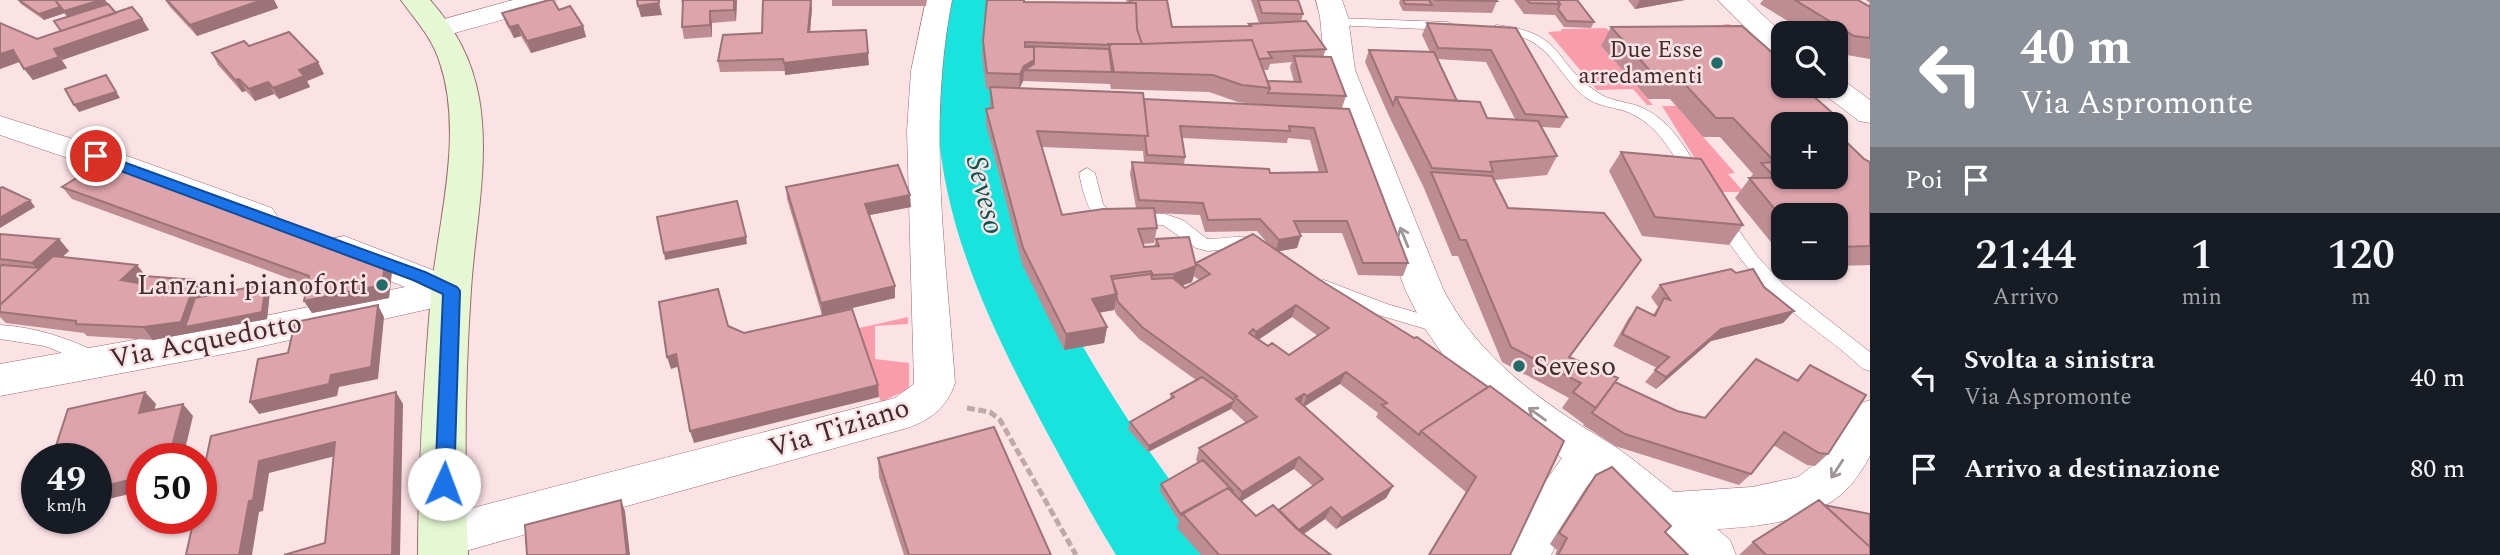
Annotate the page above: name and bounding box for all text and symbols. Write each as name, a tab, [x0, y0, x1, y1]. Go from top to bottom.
text: 40 m	[2020, 11, 2131, 86]
map controls	[1771, 21, 1848, 280]
button: search	[1771, 21, 1848, 98]
icon: left	[1905, 28, 1996, 119]
place label: Due Esse arredamenti	[1579, 33, 1703, 94]
marker: Due Esse arredamenti	[1709, 55, 1725, 71]
text: Via Aspromonte	[2020, 79, 2253, 128]
button: +	[1771, 112, 1848, 189]
pin	[66, 126, 126, 186]
icon: arrive	[77, 137, 115, 175]
water label: Seveso	[953, 151, 1017, 239]
text: Poi	[1905, 160, 1943, 200]
icon: arrive	[1957, 161, 1995, 199]
button: −	[1771, 203, 1848, 280]
text: 21:44	[1975, 224, 2076, 287]
text: 1	[2190, 224, 2213, 287]
text: 120	[2327, 224, 2395, 287]
one-way arrow	[1396, 227, 1409, 249]
place label: Lanzani pianoforti	[137, 264, 368, 307]
marker: Lanzani pianoforti	[374, 277, 390, 293]
text: Arrivo	[1993, 280, 2059, 315]
text: min	[2182, 280, 2222, 315]
text: m	[2351, 280, 2371, 315]
street label: Via Acquedotto	[106, 301, 306, 381]
text: Svolta a sinistra	[1964, 340, 2155, 380]
place label: Seveso	[1533, 345, 1616, 388]
marker: Seveso	[1511, 358, 1527, 374]
text: 40 m	[2410, 358, 2465, 398]
icon: left	[1905, 359, 1943, 397]
text: Via Aspromonte	[1964, 380, 2132, 415]
street label: Via Tiziano	[763, 386, 915, 470]
one-way arrow	[1528, 407, 1547, 421]
speed limit sign: 50	[126, 443, 217, 534]
position arrow	[407, 447, 481, 521]
text: Arrivo a destinazione	[1964, 449, 2220, 489]
text: 80 m	[2410, 449, 2465, 489]
icon: arrive	[1905, 450, 1943, 488]
text: 49	[47, 453, 86, 506]
one-way arrow	[1830, 458, 1844, 478]
text: km/h	[46, 492, 87, 519]

